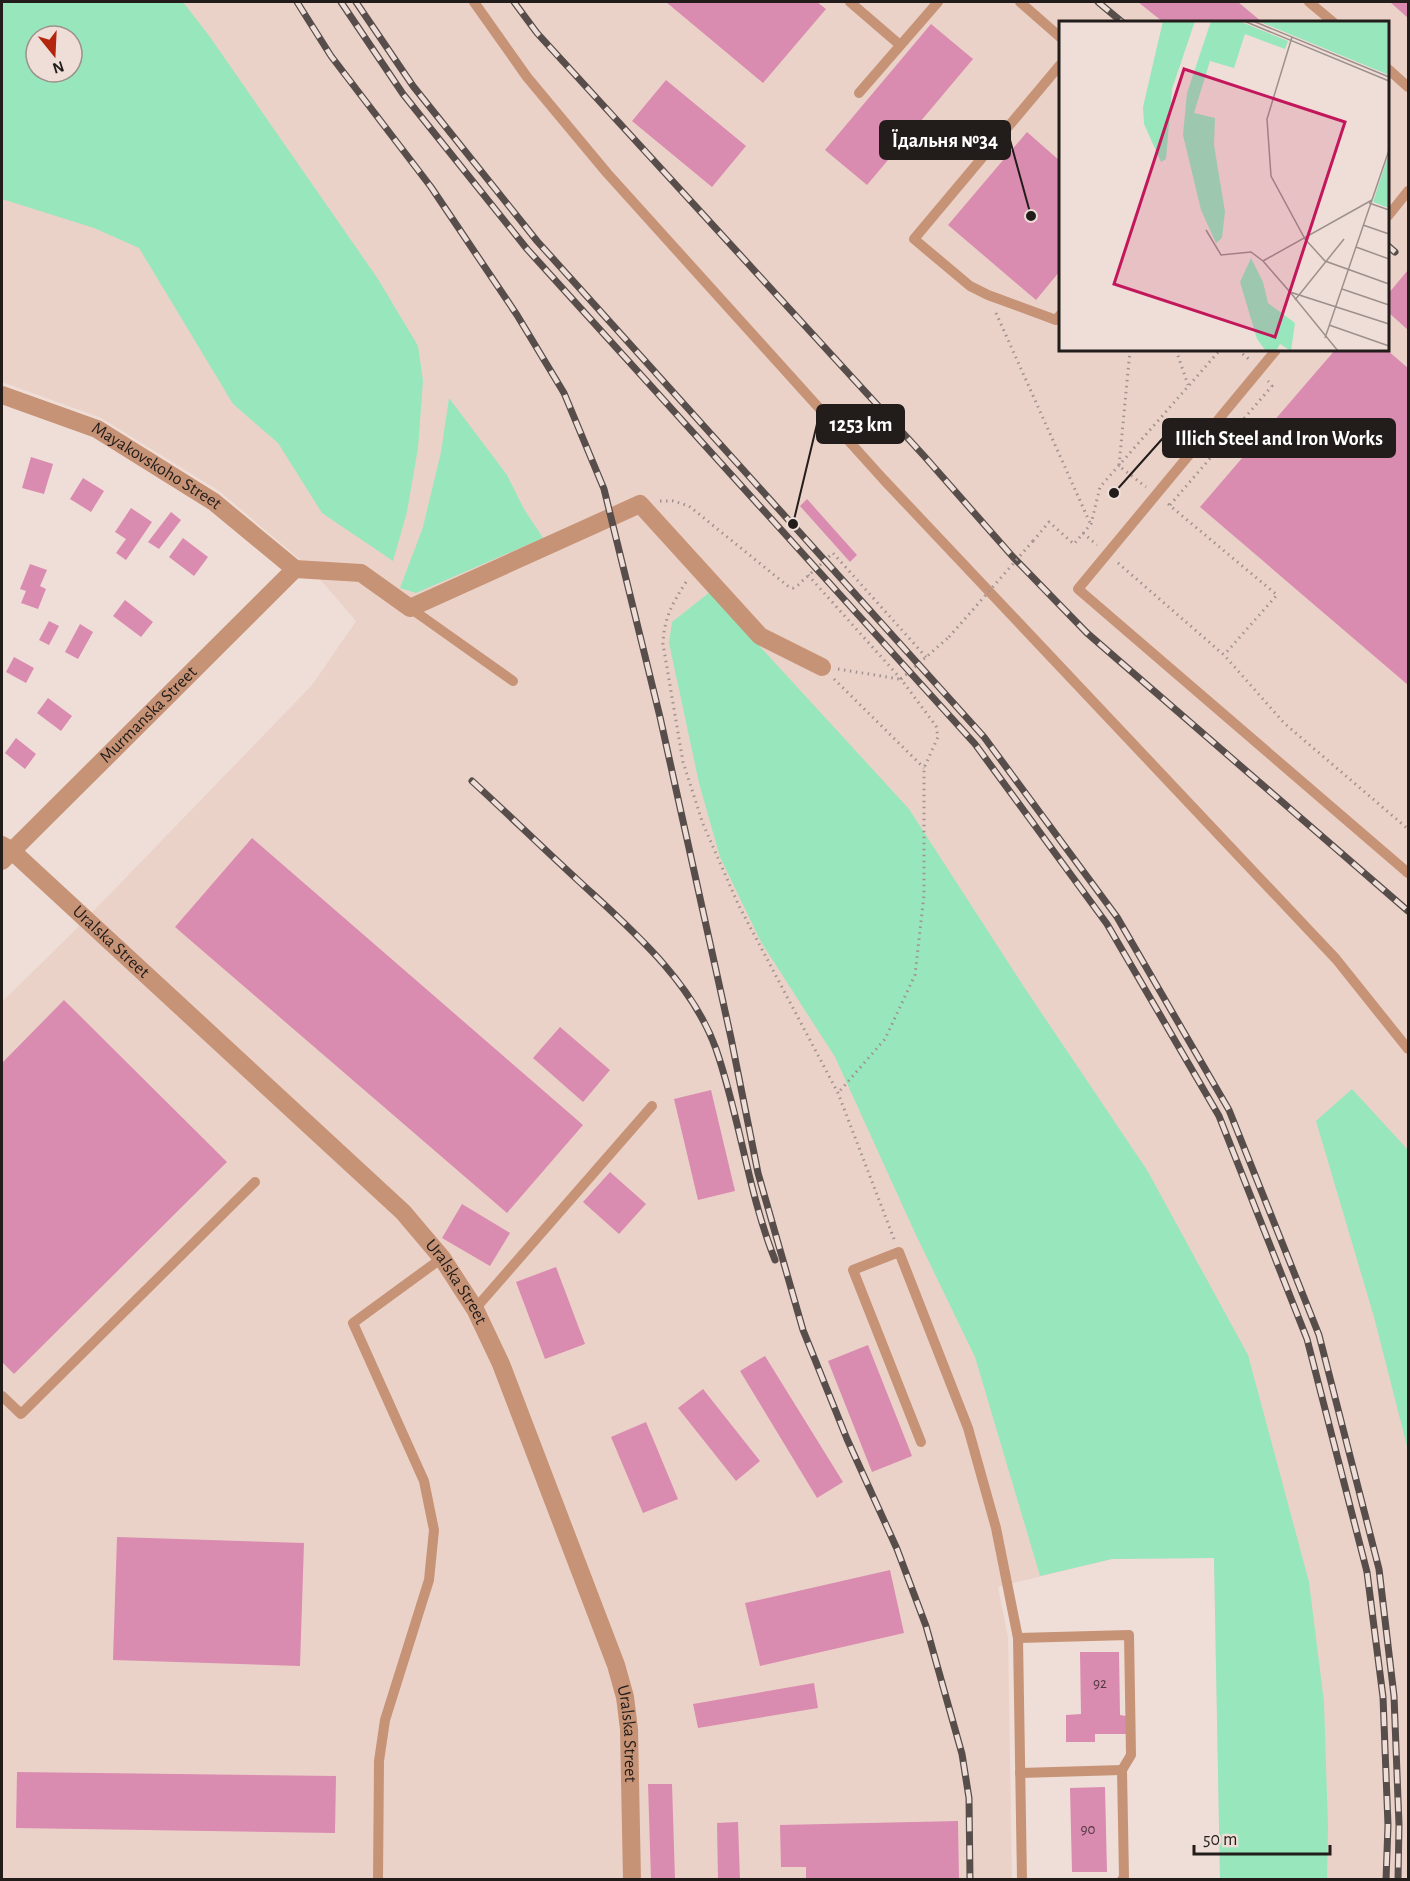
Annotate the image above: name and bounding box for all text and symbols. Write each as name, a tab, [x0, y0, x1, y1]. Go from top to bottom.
inset map	[1059, 21, 1389, 351]
north arrow	[24, 24, 84, 84]
text: N	[51, 58, 66, 77]
callout: Їдальня №34	[880, 121, 1010, 159]
text: Їдальня №34	[891, 129, 998, 151]
callout: 1253 km	[817, 405, 904, 443]
text: 1253 km	[830, 415, 892, 435]
street label: Mayakovskoho Street	[88, 419, 225, 513]
callout: Illich Steel and Iron Works	[1163, 419, 1395, 457]
text: Illich Steel and Iron Works	[1175, 429, 1383, 449]
street label: Murmanska Street	[97, 663, 201, 767]
street label: Uralska Street	[69, 902, 153, 982]
street label: Uralska Street	[422, 1236, 490, 1327]
house number: 92	[1093, 1676, 1107, 1691]
street label: Uralska Street	[613, 1683, 639, 1783]
scale bar	[1194, 1818, 1330, 1856]
house number: 90	[1081, 1822, 1096, 1837]
text: 50 m	[1203, 1831, 1237, 1849]

